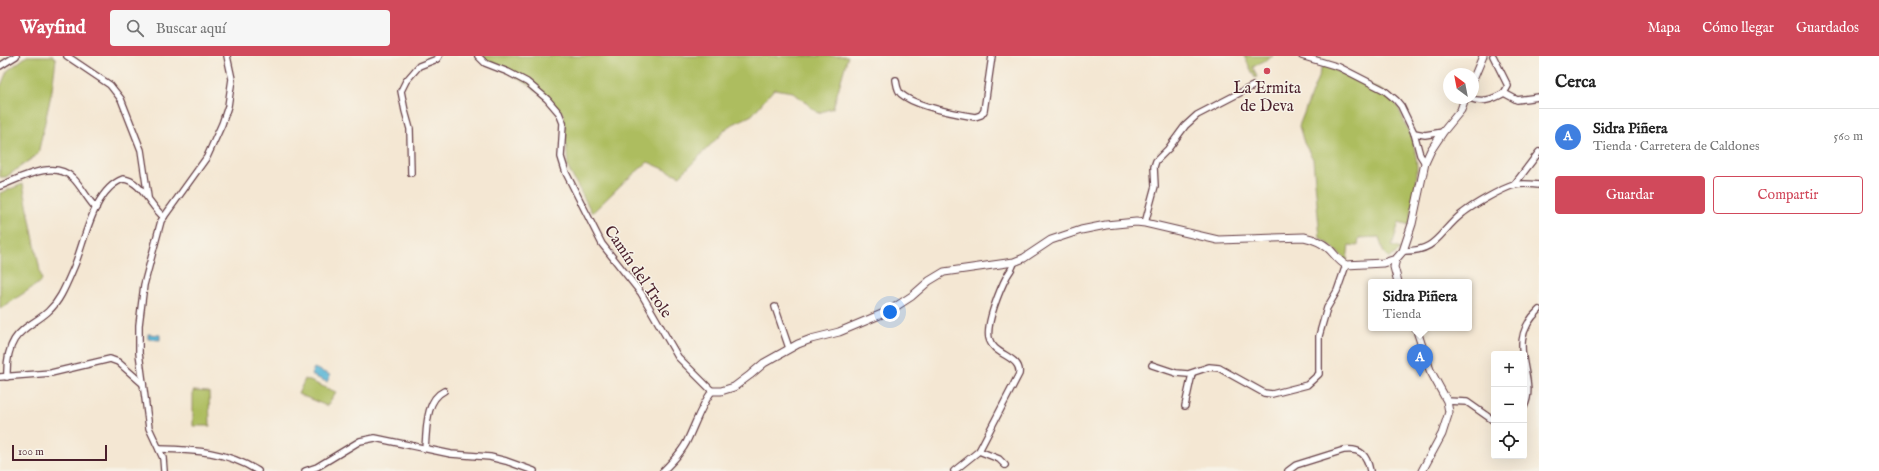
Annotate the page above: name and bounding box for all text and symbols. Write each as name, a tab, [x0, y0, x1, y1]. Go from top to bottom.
search box	[110, 10, 390, 46]
text: Wayfind	[20, 16, 86, 40]
icon: search	[124, 17, 146, 39]
text: Buscar aquí	[156, 19, 226, 38]
text: Mapa	[1647, 19, 1680, 37]
text: Cómo llegar	[1702, 19, 1774, 37]
text: Guardados	[1796, 19, 1859, 37]
marker: La Ermita de Deva	[1262, 66, 1272, 76]
north arrow	[1443, 68, 1479, 104]
text: Cerca	[1555, 72, 1596, 93]
place label: La Ermita de Deva	[1233, 79, 1301, 117]
text: Sidra Piñera	[1593, 119, 1667, 138]
text: A	[1564, 128, 1572, 145]
text: 560 m	[1834, 128, 1863, 145]
text: Tienda · Carretera de Caldones	[1593, 138, 1759, 155]
button: Guardar	[1555, 176, 1705, 214]
button: Compartir	[1713, 176, 1863, 214]
street label: Camín del Trole	[599, 222, 676, 322]
popup	[1368, 279, 1472, 331]
text: Sidra Piñera	[1383, 287, 1457, 306]
your location	[880, 302, 900, 322]
text: Tienda	[1383, 306, 1421, 323]
pin: A	[1407, 344, 1433, 377]
map controls	[1491, 351, 1527, 459]
button: +	[1491, 351, 1527, 387]
button: −	[1491, 387, 1527, 423]
button: locate	[1491, 423, 1527, 459]
scale bar	[12, 443, 107, 462]
text: 100 m	[18, 445, 44, 459]

